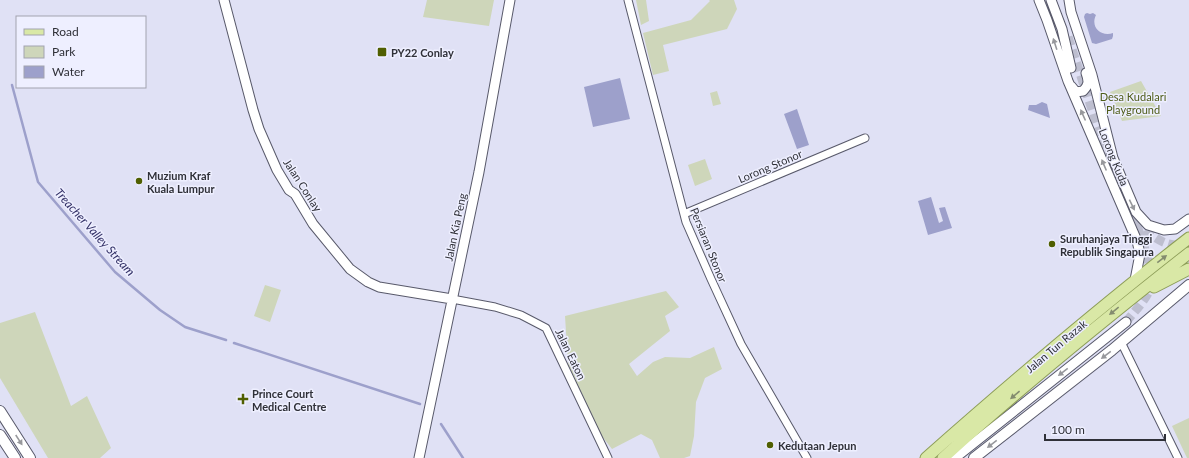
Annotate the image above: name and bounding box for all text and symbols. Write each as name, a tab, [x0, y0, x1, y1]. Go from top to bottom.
legend	[16, 16, 146, 88]
text: Road	[52, 24, 79, 39]
one-way arrow	[1052, 38, 1058, 50]
text: Park	[52, 44, 76, 59]
marker: PY22 Conlay	[376, 46, 388, 58]
place label: PY22 Conlay	[391, 46, 454, 59]
text: Water	[52, 64, 85, 79]
park label: Desa Kudalari Playground	[1100, 90, 1167, 116]
one-way arrow	[1080, 109, 1086, 120]
street label: Lorong Kuda	[1097, 126, 1131, 188]
street label: Lorong Stonor	[736, 147, 804, 185]
street label: Jalan Conlay	[281, 156, 325, 214]
one-way arrow	[1100, 159, 1107, 171]
place label: Muzium Kraf Kuala Lumpur	[147, 169, 215, 195]
marker: Muzium Kraf Kuala Lumpur	[134, 176, 144, 186]
water label: Treacher Valley Stream	[52, 185, 138, 279]
street label: Jalan Kia Peng	[441, 192, 469, 262]
one-way arrow	[1129, 200, 1135, 211]
street label: Persiaran Stonor	[688, 206, 730, 284]
place label: Suruhanjaya Tinggi Republik Singapura	[1060, 232, 1154, 258]
marker: Suruhanjaya Tinggi Republik Singapura	[1047, 239, 1057, 249]
one-way arrow	[1156, 255, 1167, 263]
one-way arrow	[1109, 307, 1120, 316]
street label: Jalan Tun Razak	[1023, 317, 1089, 375]
street label: Jalan Eaton	[553, 326, 589, 382]
one-way arrow	[1100, 351, 1111, 360]
one-way arrow	[1057, 368, 1068, 376]
place label: Prince Court Medical Centre	[252, 387, 327, 413]
one-way arrow	[1010, 391, 1020, 400]
marker: Prince Court Medical Centre	[237, 393, 249, 405]
scale bar	[1045, 416, 1165, 442]
text: 100 m	[1051, 422, 1085, 437]
one-way arrow	[15, 435, 23, 446]
place label: Kedutaan Jepun	[778, 439, 856, 452]
one-way arrow	[986, 439, 997, 448]
marker: Kedutaan Jepun	[765, 440, 775, 450]

